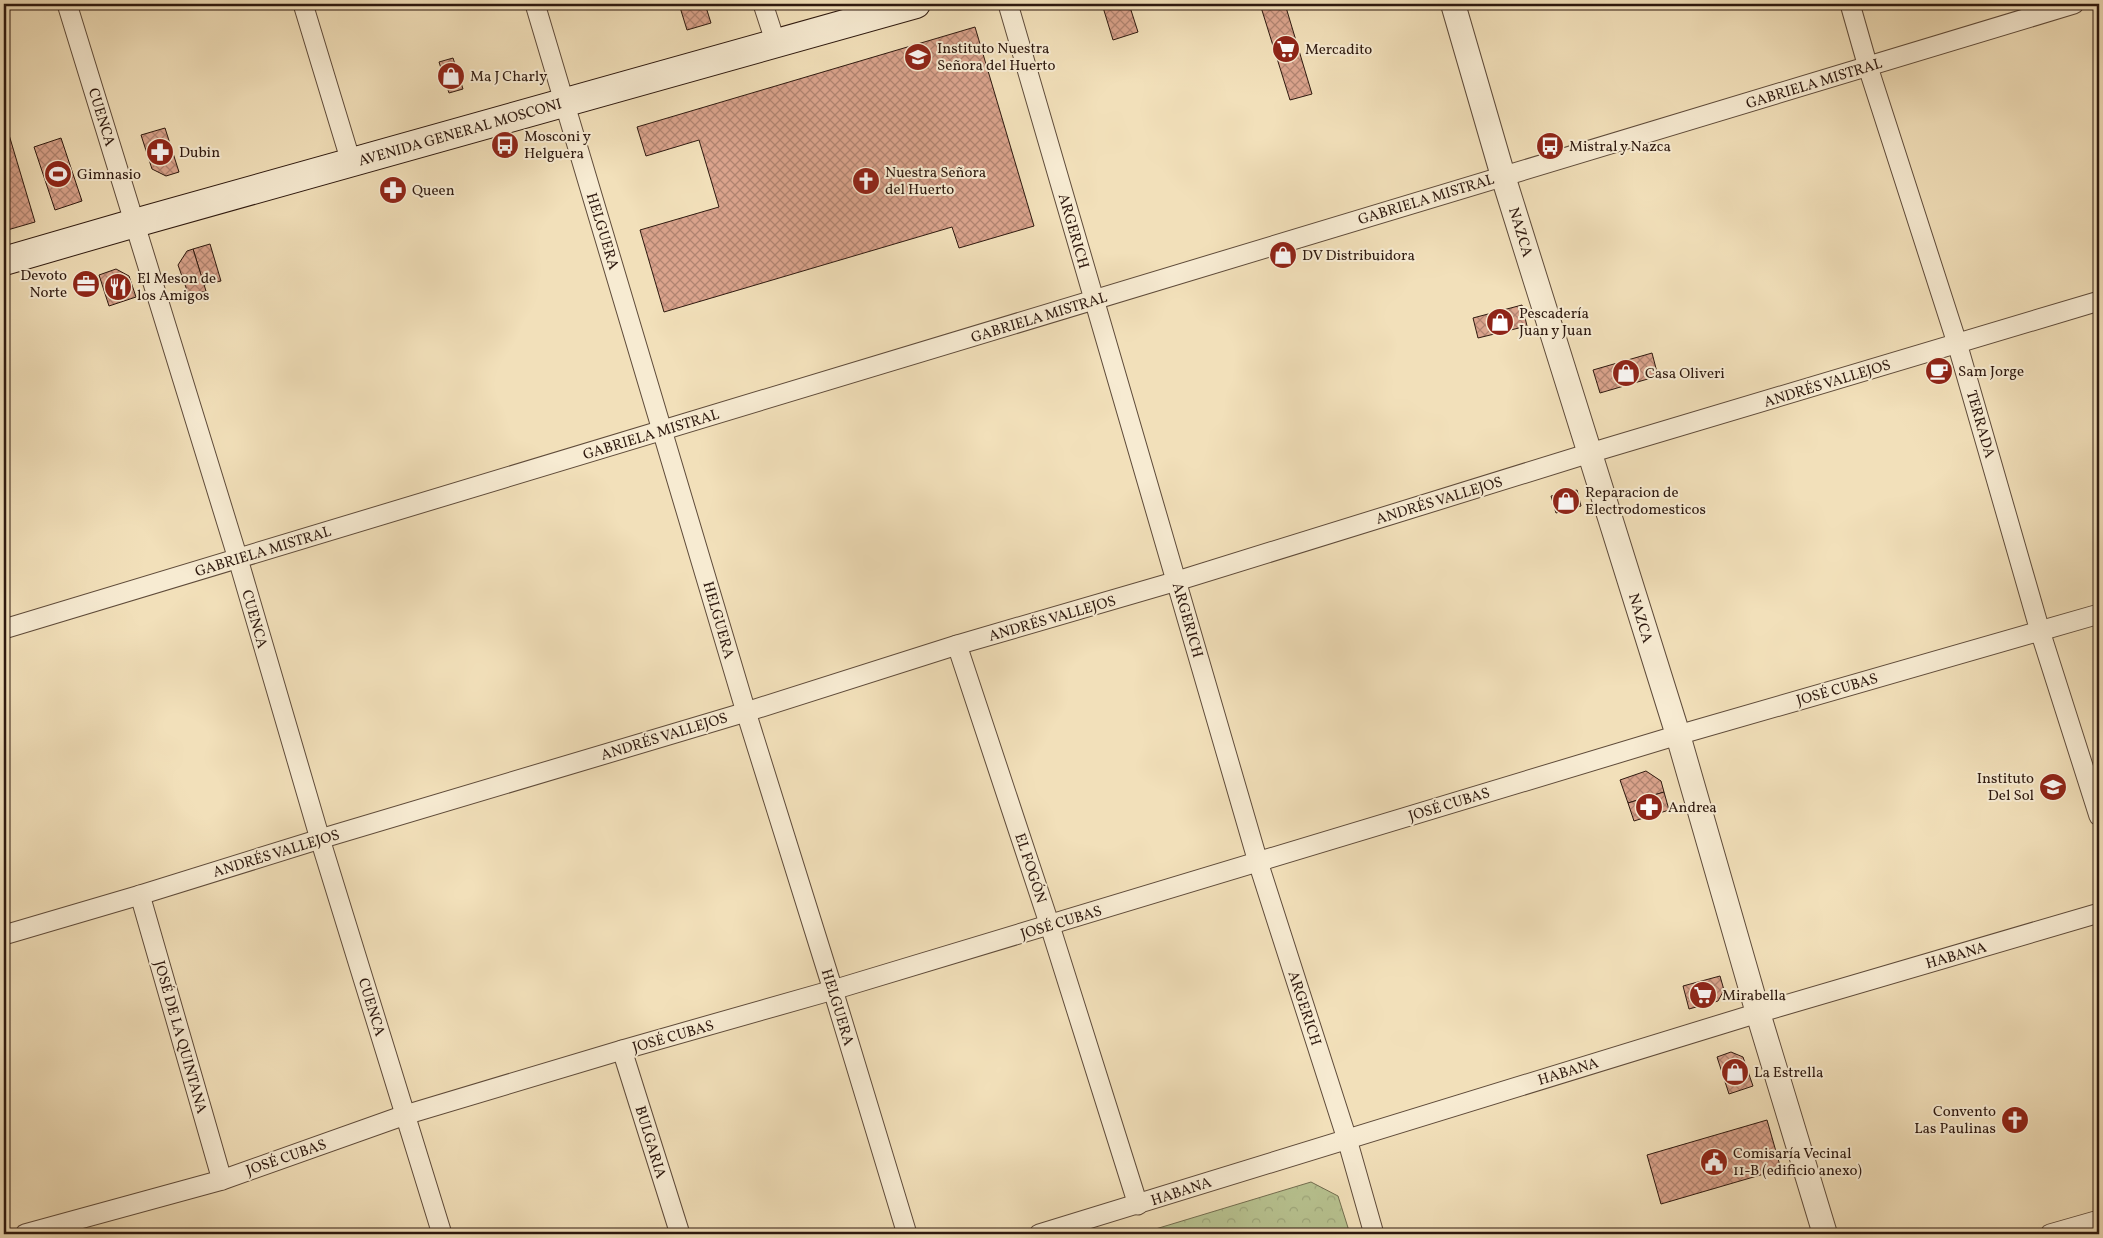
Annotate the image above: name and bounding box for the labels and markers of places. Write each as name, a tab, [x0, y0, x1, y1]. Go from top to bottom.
supermarket icon: Mercadito	[1271, 34, 1301, 64]
place label: Instituto Nuestra Señora del Huerto	[937, 39, 1055, 77]
place label: Mercadito	[1305, 40, 1372, 61]
school or university icon: Instituto Nuestra Señora del Huerto	[903, 42, 933, 72]
shop icon: Ma J Charly	[436, 61, 466, 91]
place label: Ma J Charly	[470, 67, 547, 88]
place label: Mosconi y Helguera	[524, 127, 591, 165]
bus stop icon: Mosconi y Helguera	[490, 130, 520, 160]
bus stop icon: Mistral y Nazca	[1535, 131, 1565, 161]
pharmacy icon: Dubin	[145, 137, 175, 167]
place label: Mistral y Nazca	[1569, 137, 1671, 158]
place label: Dubin	[179, 143, 220, 164]
sports icon: Gimnasio	[43, 159, 73, 189]
place label: Nuestra Señora del Huerto	[885, 163, 986, 201]
place label: Gimnasio	[77, 165, 141, 186]
church icon: Nuestra Señora del Huerto	[851, 166, 881, 196]
pharmacy icon: Queen	[378, 175, 408, 205]
place label: Queen	[412, 181, 455, 202]
shop icon: DV Distribuidora	[1268, 240, 1298, 270]
place label: DV Distribuidora	[1302, 246, 1415, 267]
place label: Devoto Norte	[20, 266, 67, 304]
office icon: Devoto Norte	[71, 269, 101, 299]
place label: El Meson de los Amigos	[137, 269, 216, 307]
restaurant icon: El Meson de los Amigos	[103, 272, 133, 302]
place label: Pescadería Juan y Juan	[1519, 304, 1592, 342]
shop icon: Pescadería Juan y Juan	[1485, 307, 1515, 337]
cafe icon: Sam Jorge	[1924, 356, 1954, 386]
shop icon: Casa Oliveri	[1611, 358, 1641, 388]
place label: Sam Jorge	[1958, 362, 2024, 383]
place label: Casa Oliveri	[1645, 364, 1725, 385]
place label: Reparacion de Electrodomesticos	[1585, 483, 1706, 521]
shop icon: Reparacion de Electrodomesticos	[1551, 486, 1581, 516]
place label: Instituto Del Sol	[1977, 769, 2034, 807]
school or university icon: Instituto Del Sol	[2038, 772, 2068, 802]
pharmacy icon: Andrea	[1634, 792, 1664, 822]
place label: Andrea	[1668, 798, 1717, 819]
supermarket icon: Mirabella	[1688, 980, 1718, 1010]
place label: Mirabella	[1722, 986, 1786, 1007]
shop icon: La Estrella	[1720, 1057, 1750, 1087]
place label: La Estrella	[1754, 1063, 1823, 1084]
place label: Convento Las Paulinas	[1914, 1102, 1996, 1140]
church icon: Convento Las Paulinas	[2000, 1105, 2030, 1135]
place label: Comisaría Vecinal 11-B (edificio anexo)	[1733, 1144, 1862, 1182]
public building icon: Comisaría Vecinal 11-B (edificio anexo)	[1699, 1147, 1729, 1177]

